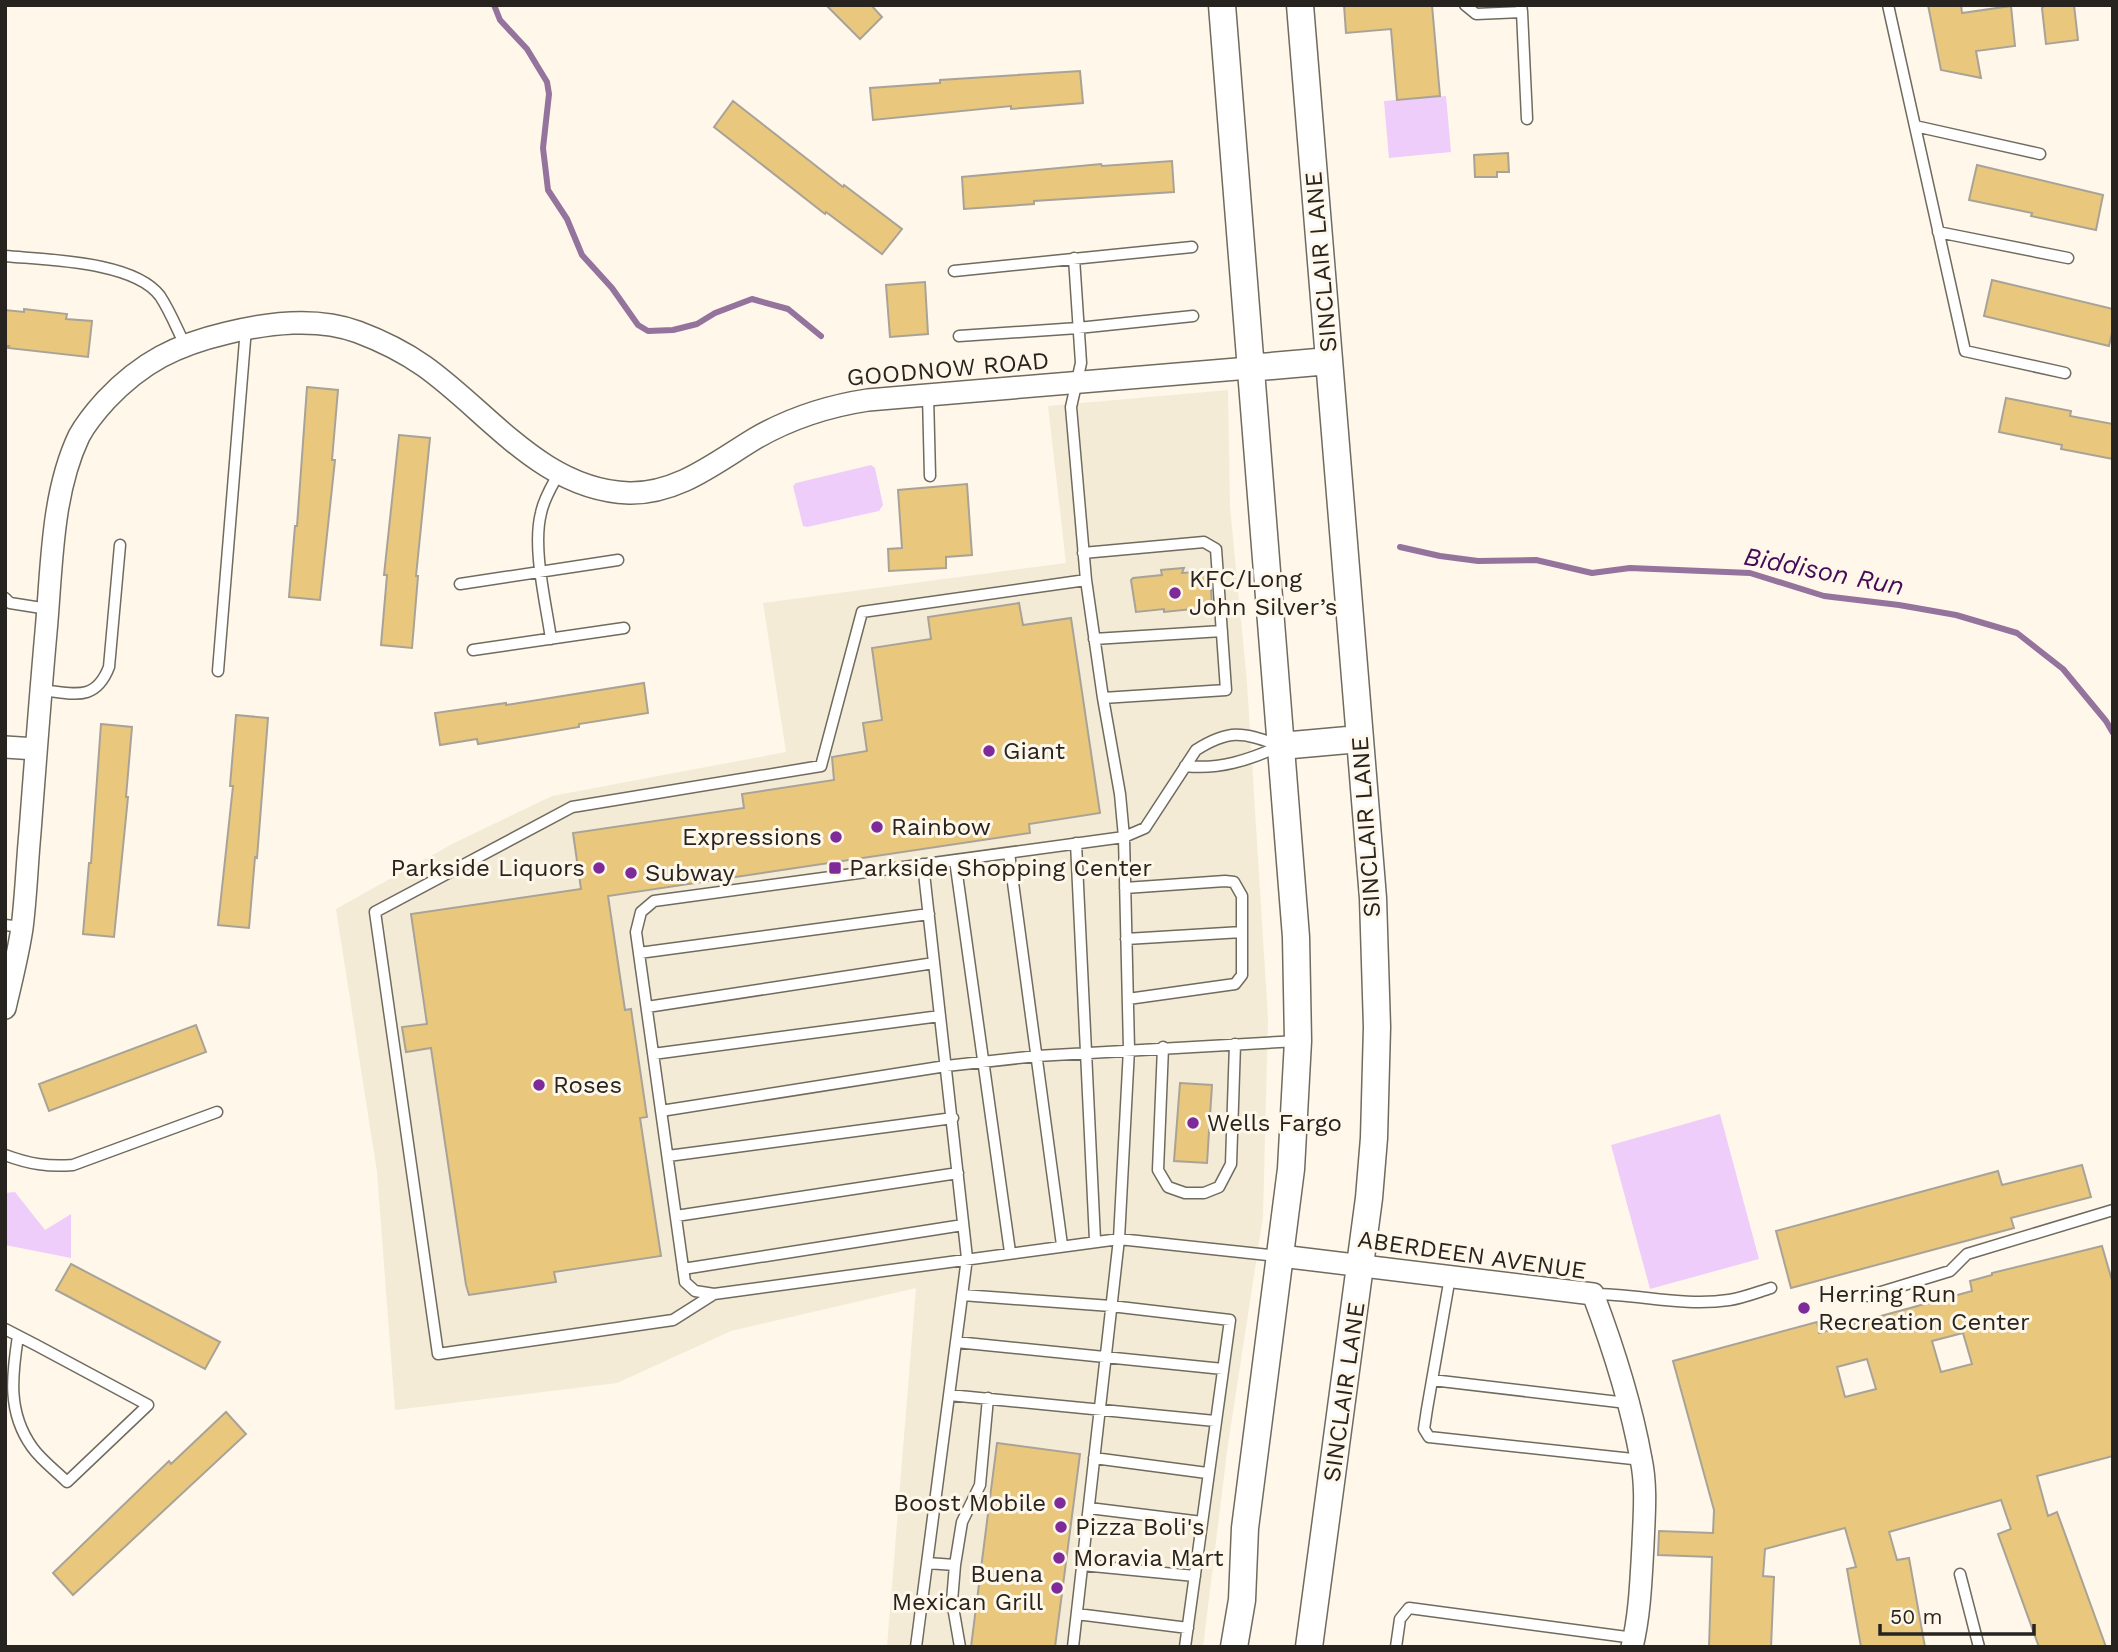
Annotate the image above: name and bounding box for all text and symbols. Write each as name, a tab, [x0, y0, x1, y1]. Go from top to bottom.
street label: SINCLAIR LANE	[1299, 171, 1343, 353]
street label: GOODNOW ROAD	[846, 346, 1050, 392]
water label: Biddison Run	[1741, 541, 1907, 601]
place label: KFC/Long John Silver’s	[1189, 565, 1337, 621]
marker: KFC/Long John Silver’s	[1167, 585, 1183, 601]
street label: SINCLAIR LANE	[1346, 736, 1386, 918]
place label: Giant	[1003, 737, 1065, 765]
marker: Giant	[981, 743, 997, 759]
place label: Rainbow	[891, 813, 991, 841]
marker: Rainbow	[869, 819, 885, 835]
place label: Expressions	[682, 823, 822, 851]
marker: Expressions	[828, 829, 844, 845]
place label: Parkside Liquors	[391, 854, 585, 882]
place label: Parkside Shopping Center	[849, 854, 1152, 882]
place label: Subway	[645, 859, 735, 887]
marker: Parkside Liquors	[591, 860, 607, 876]
marker: Parkside Shopping Center	[827, 860, 843, 876]
marker: Subway	[623, 865, 639, 881]
place label: Roses	[553, 1071, 622, 1099]
marker: Roses	[531, 1077, 547, 1093]
place label: Wells Fargo	[1207, 1109, 1342, 1137]
marker: Wells Fargo	[1185, 1115, 1201, 1131]
street label: ABERDEEN AVENUE	[1356, 1225, 1588, 1285]
place label: Herring Run Recreation Center	[1818, 1280, 2030, 1336]
street label: SINCLAIR LANE	[1318, 1300, 1370, 1484]
marker: Herring Run Recreation Center	[1796, 1300, 1812, 1316]
place label: Boost Mobile	[893, 1489, 1046, 1517]
marker: Boost Mobile	[1052, 1495, 1068, 1511]
place label: Pizza Boli's	[1075, 1513, 1205, 1541]
marker: Pizza Boli's	[1053, 1519, 1069, 1535]
place label: Moravia Mart	[1073, 1544, 1223, 1572]
marker: Moravia Mart	[1051, 1550, 1067, 1566]
place label: Buena Mexican Grill	[892, 1560, 1044, 1616]
marker: Buena Mexican Grill	[1049, 1580, 1065, 1596]
scale bar	[1880, 1592, 2034, 1636]
text: 50 m	[1890, 1604, 1942, 1629]

